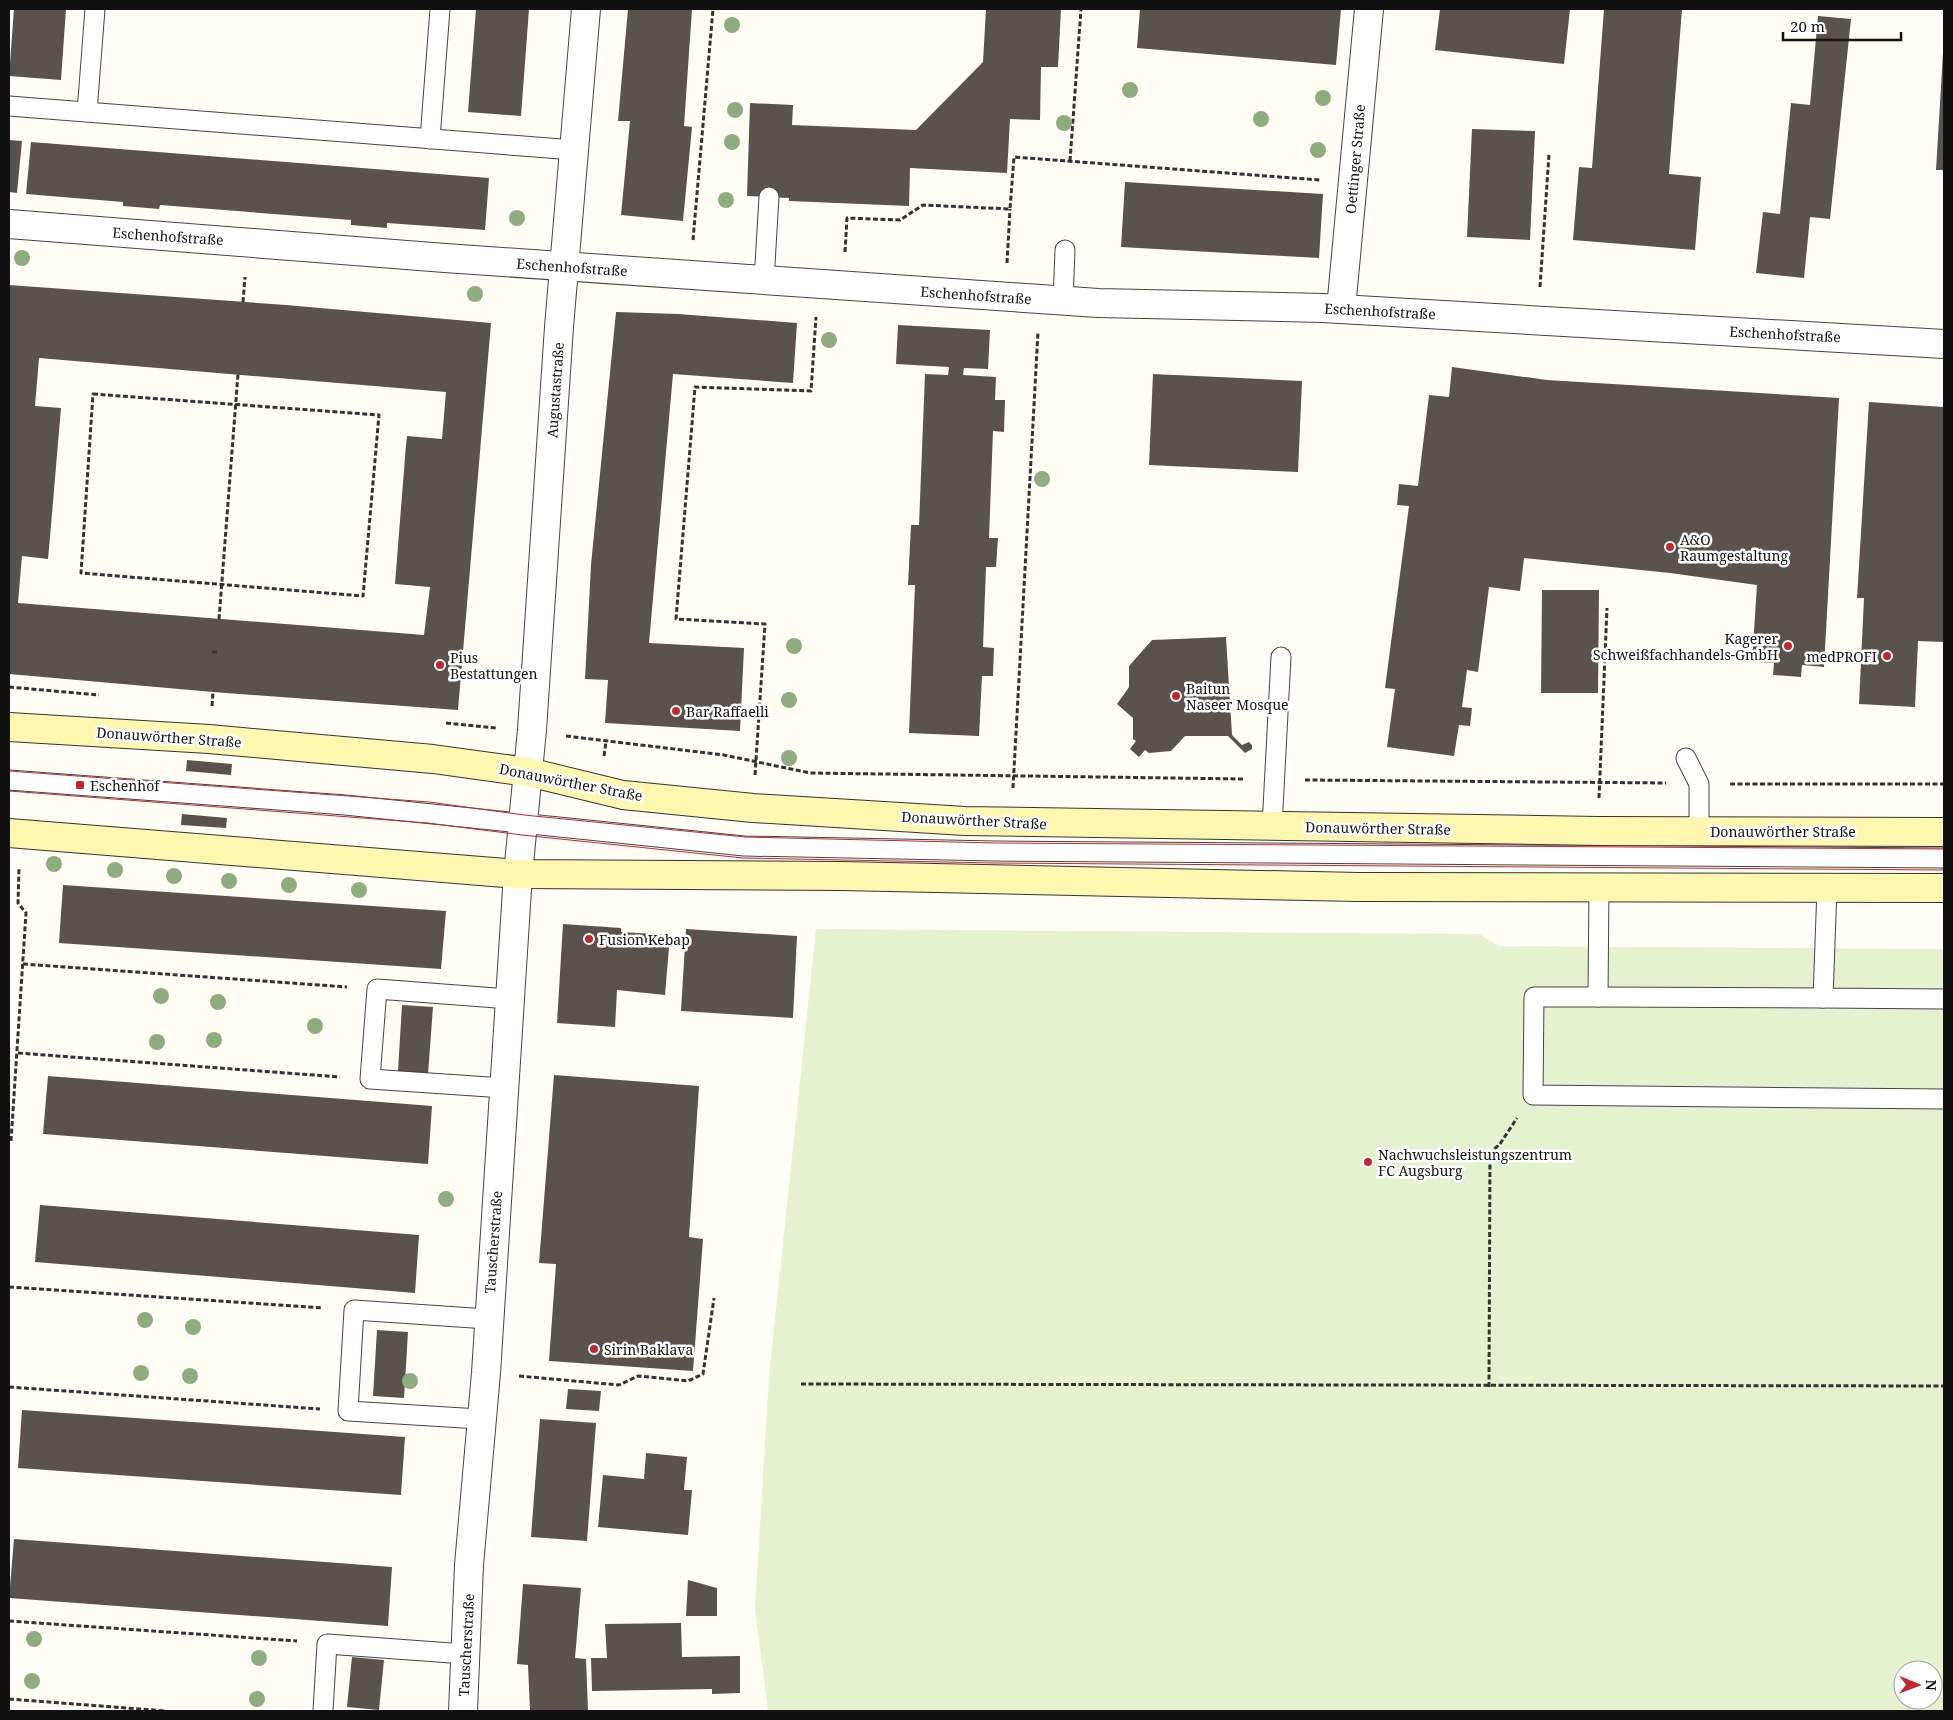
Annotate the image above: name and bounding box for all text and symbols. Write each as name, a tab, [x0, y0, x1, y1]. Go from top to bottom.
scale bar	[1783, 10, 1900, 42]
text: 20 m	[1790, 16, 1825, 36]
street label: Oettinger Straße	[1341, 103, 1369, 215]
street label: Eschenhofstraße	[112, 223, 224, 249]
street label: Eschenhofstraße	[516, 254, 628, 280]
street label: Eschenhofstraße	[920, 282, 1032, 308]
street label: Eschenhofstraße	[1324, 299, 1436, 323]
street label: Eschenhofstraße	[1729, 322, 1841, 346]
street label: Augustastraße	[542, 341, 568, 439]
place label: A&O Raumgestaltung	[1680, 530, 1789, 565]
marker: A&O Raumgestaltung	[1664, 541, 1676, 553]
place label: Kagerer Schweißfachhandels-GmbH	[1593, 629, 1778, 664]
marker: Kagerer Schweißfachhandels-GmbH	[1782, 640, 1794, 652]
place label: medPROFI	[1807, 647, 1877, 666]
place label: Pius Bestattungen	[450, 648, 538, 683]
marker: medPROFI	[1881, 650, 1893, 662]
marker: Pius Bestattungen	[434, 659, 446, 671]
place label: Baitun Naseer Mosque	[1186, 679, 1289, 714]
marker: Baitun Naseer Mosque	[1170, 690, 1182, 702]
place label: Bar Raffaelli	[686, 702, 769, 721]
marker: Bar Raffaelli	[670, 705, 682, 717]
street label: Donauwörther Straße	[96, 722, 242, 752]
street label: Donauwörther Straße	[498, 759, 644, 805]
place label: Eschenhof	[90, 776, 161, 795]
marker: Eschenhof	[74, 779, 86, 791]
street label: Donauwörther Straße	[901, 807, 1047, 833]
street label: Donauwörther Straße	[1305, 817, 1451, 839]
street label: Donauwörther Straße	[1710, 822, 1856, 841]
place label: Fusion Kebap	[599, 930, 690, 949]
marker: Fusion Kebap	[583, 933, 595, 945]
place label: Nachwuchsleistungszentrum FC Augsburg	[1378, 1145, 1572, 1180]
marker: Nachwuchsleistungszentrum FC Augsburg	[1362, 1156, 1374, 1168]
street label: Tauscherstraße	[480, 1190, 506, 1294]
place label: Sirin Baklava	[604, 1340, 693, 1359]
marker: Sirin Baklava	[588, 1343, 600, 1355]
street label: Tauscherstraße	[454, 1593, 478, 1697]
north arrow	[1893, 1660, 1943, 1710]
text: N	[1922, 1680, 1941, 1691]

